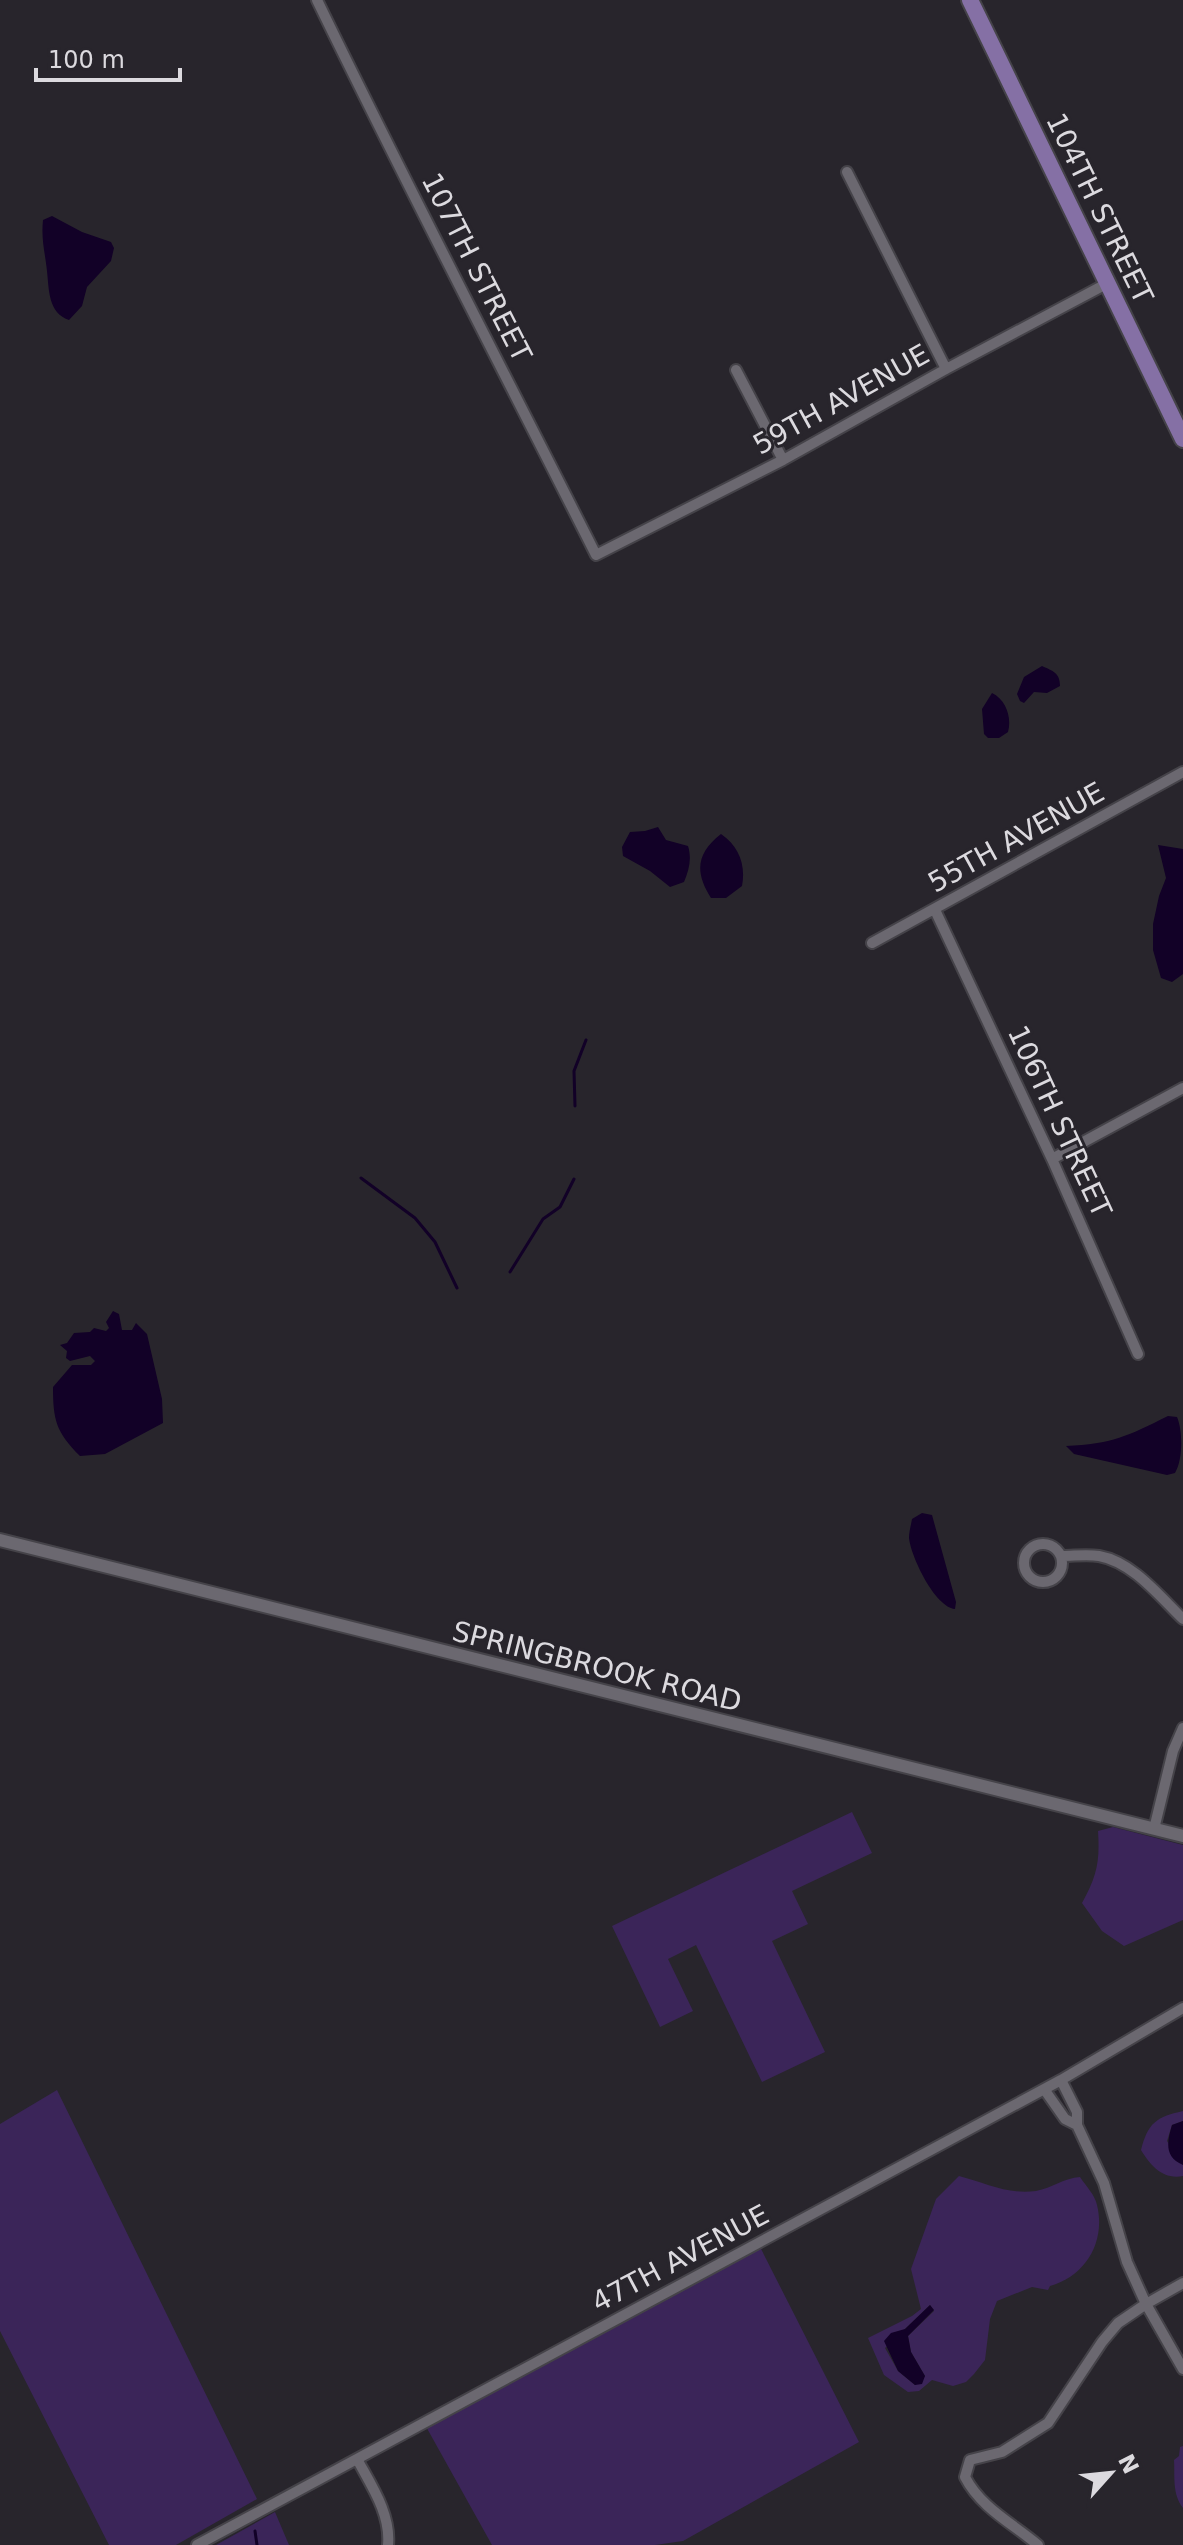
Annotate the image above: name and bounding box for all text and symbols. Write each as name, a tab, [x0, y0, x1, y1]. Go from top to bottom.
scale bar	[36, 32, 180, 82]
text: 100 m	[48, 46, 125, 74]
street label: 104TH STREET	[1039, 108, 1160, 309]
street label: 107TH STREET	[415, 167, 539, 368]
street label: 59TH AVENUE	[748, 337, 935, 461]
street label: 55TH AVENUE	[923, 775, 1110, 899]
street label: 106TH STREET	[1001, 1020, 1119, 1223]
street label: SPRINGBROOK ROAD	[449, 1615, 745, 1718]
street label: 47TH AVENUE	[586, 2198, 775, 2319]
north arrow	[1071, 2433, 1151, 2513]
text: N	[1113, 2450, 1144, 2478]

